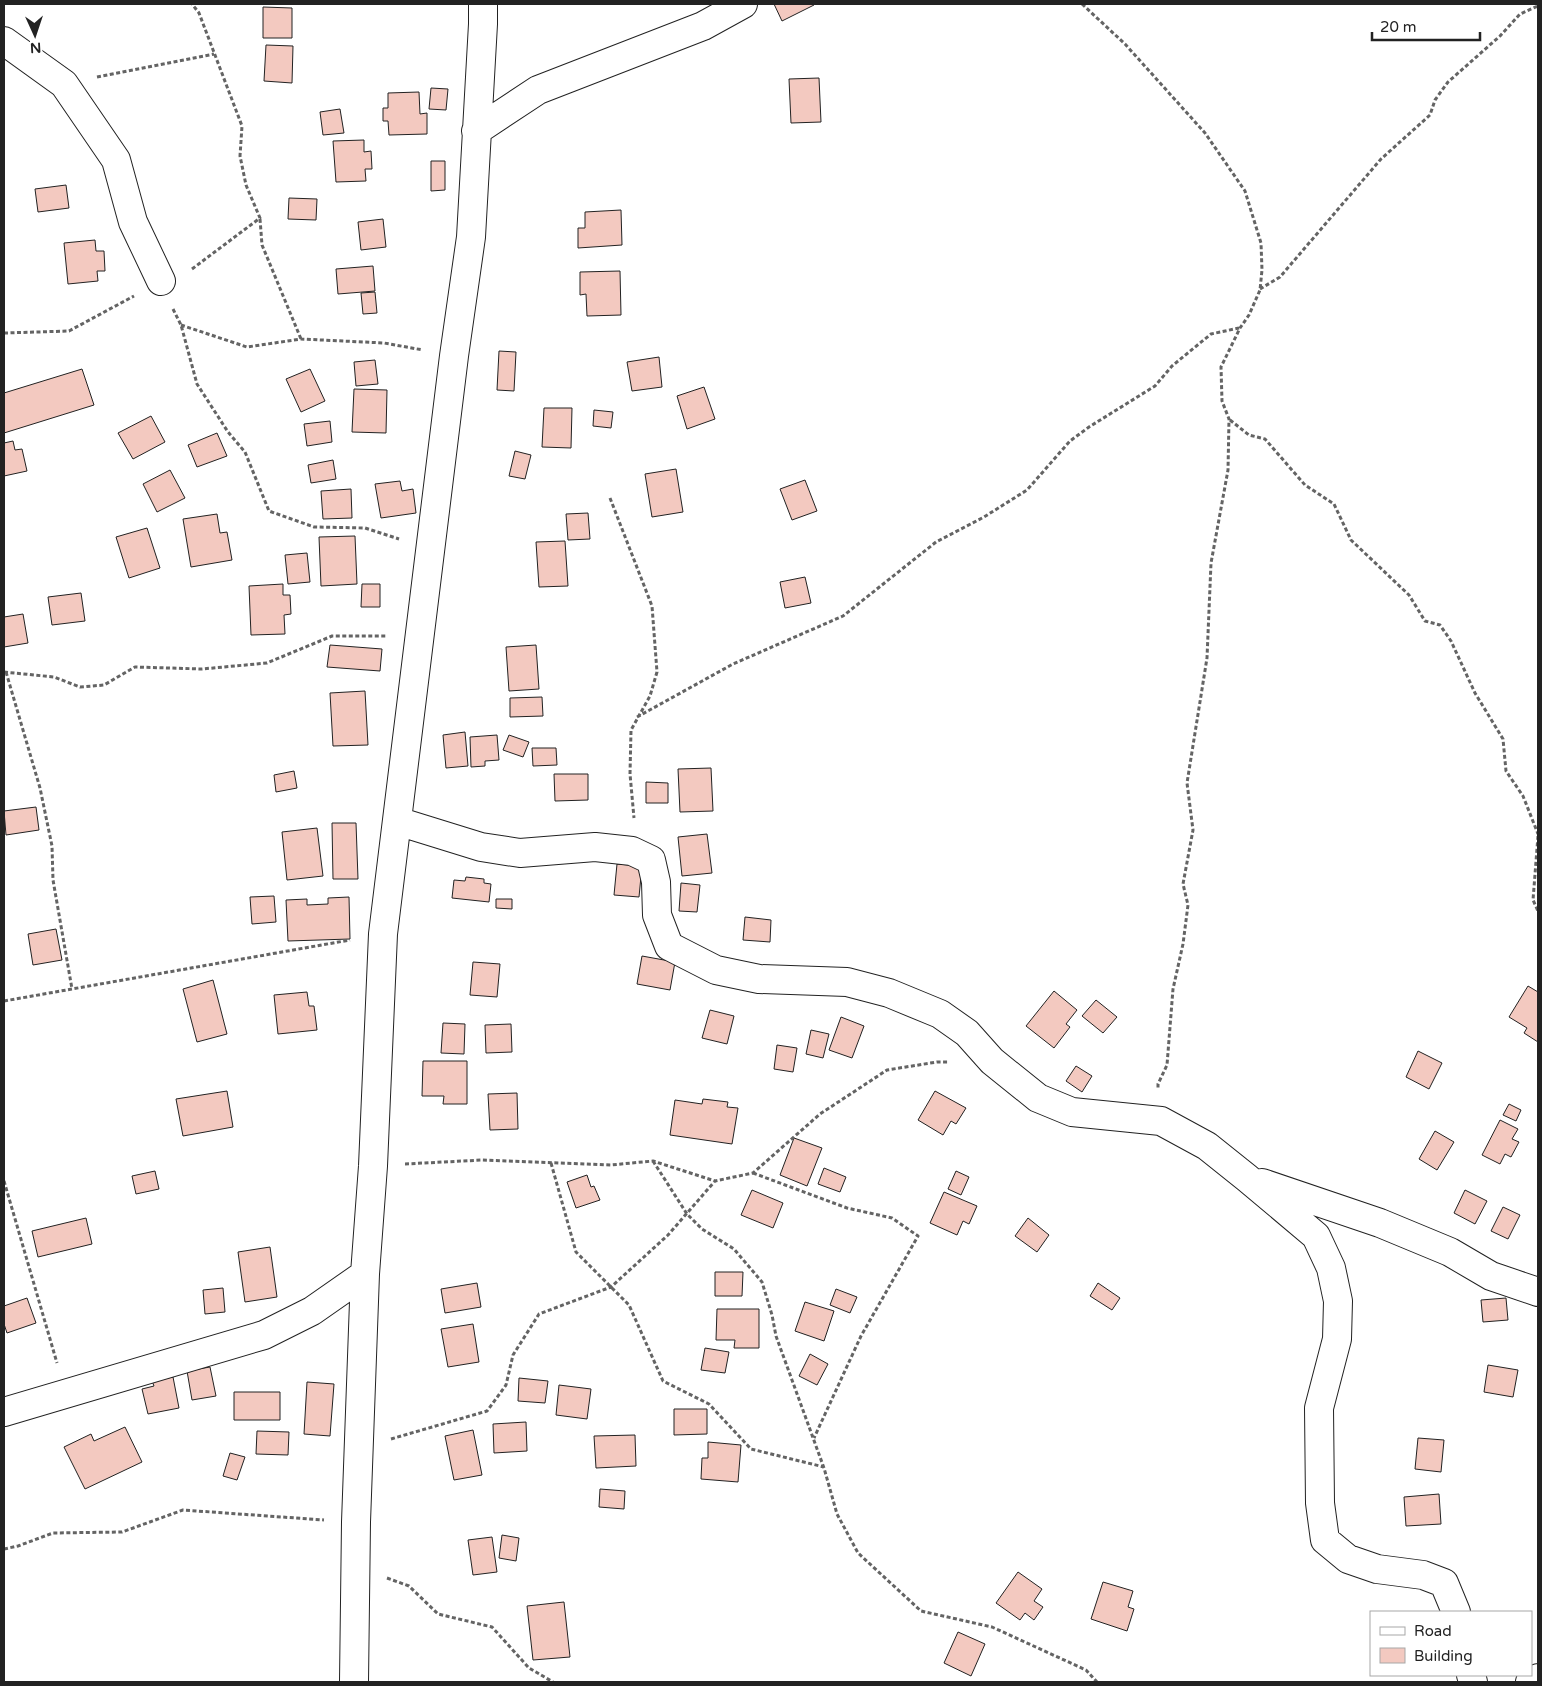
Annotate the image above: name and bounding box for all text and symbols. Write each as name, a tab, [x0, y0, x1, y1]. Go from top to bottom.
north arrow	[10, 10, 60, 60]
scale bar	[1372, 10, 1480, 42]
text: 20 m	[1380, 18, 1417, 36]
text: N	[30, 39, 42, 56]
legend	[1370, 1611, 1532, 1676]
text: Road	[1414, 1622, 1452, 1640]
text: Building	[1414, 1647, 1473, 1665]

